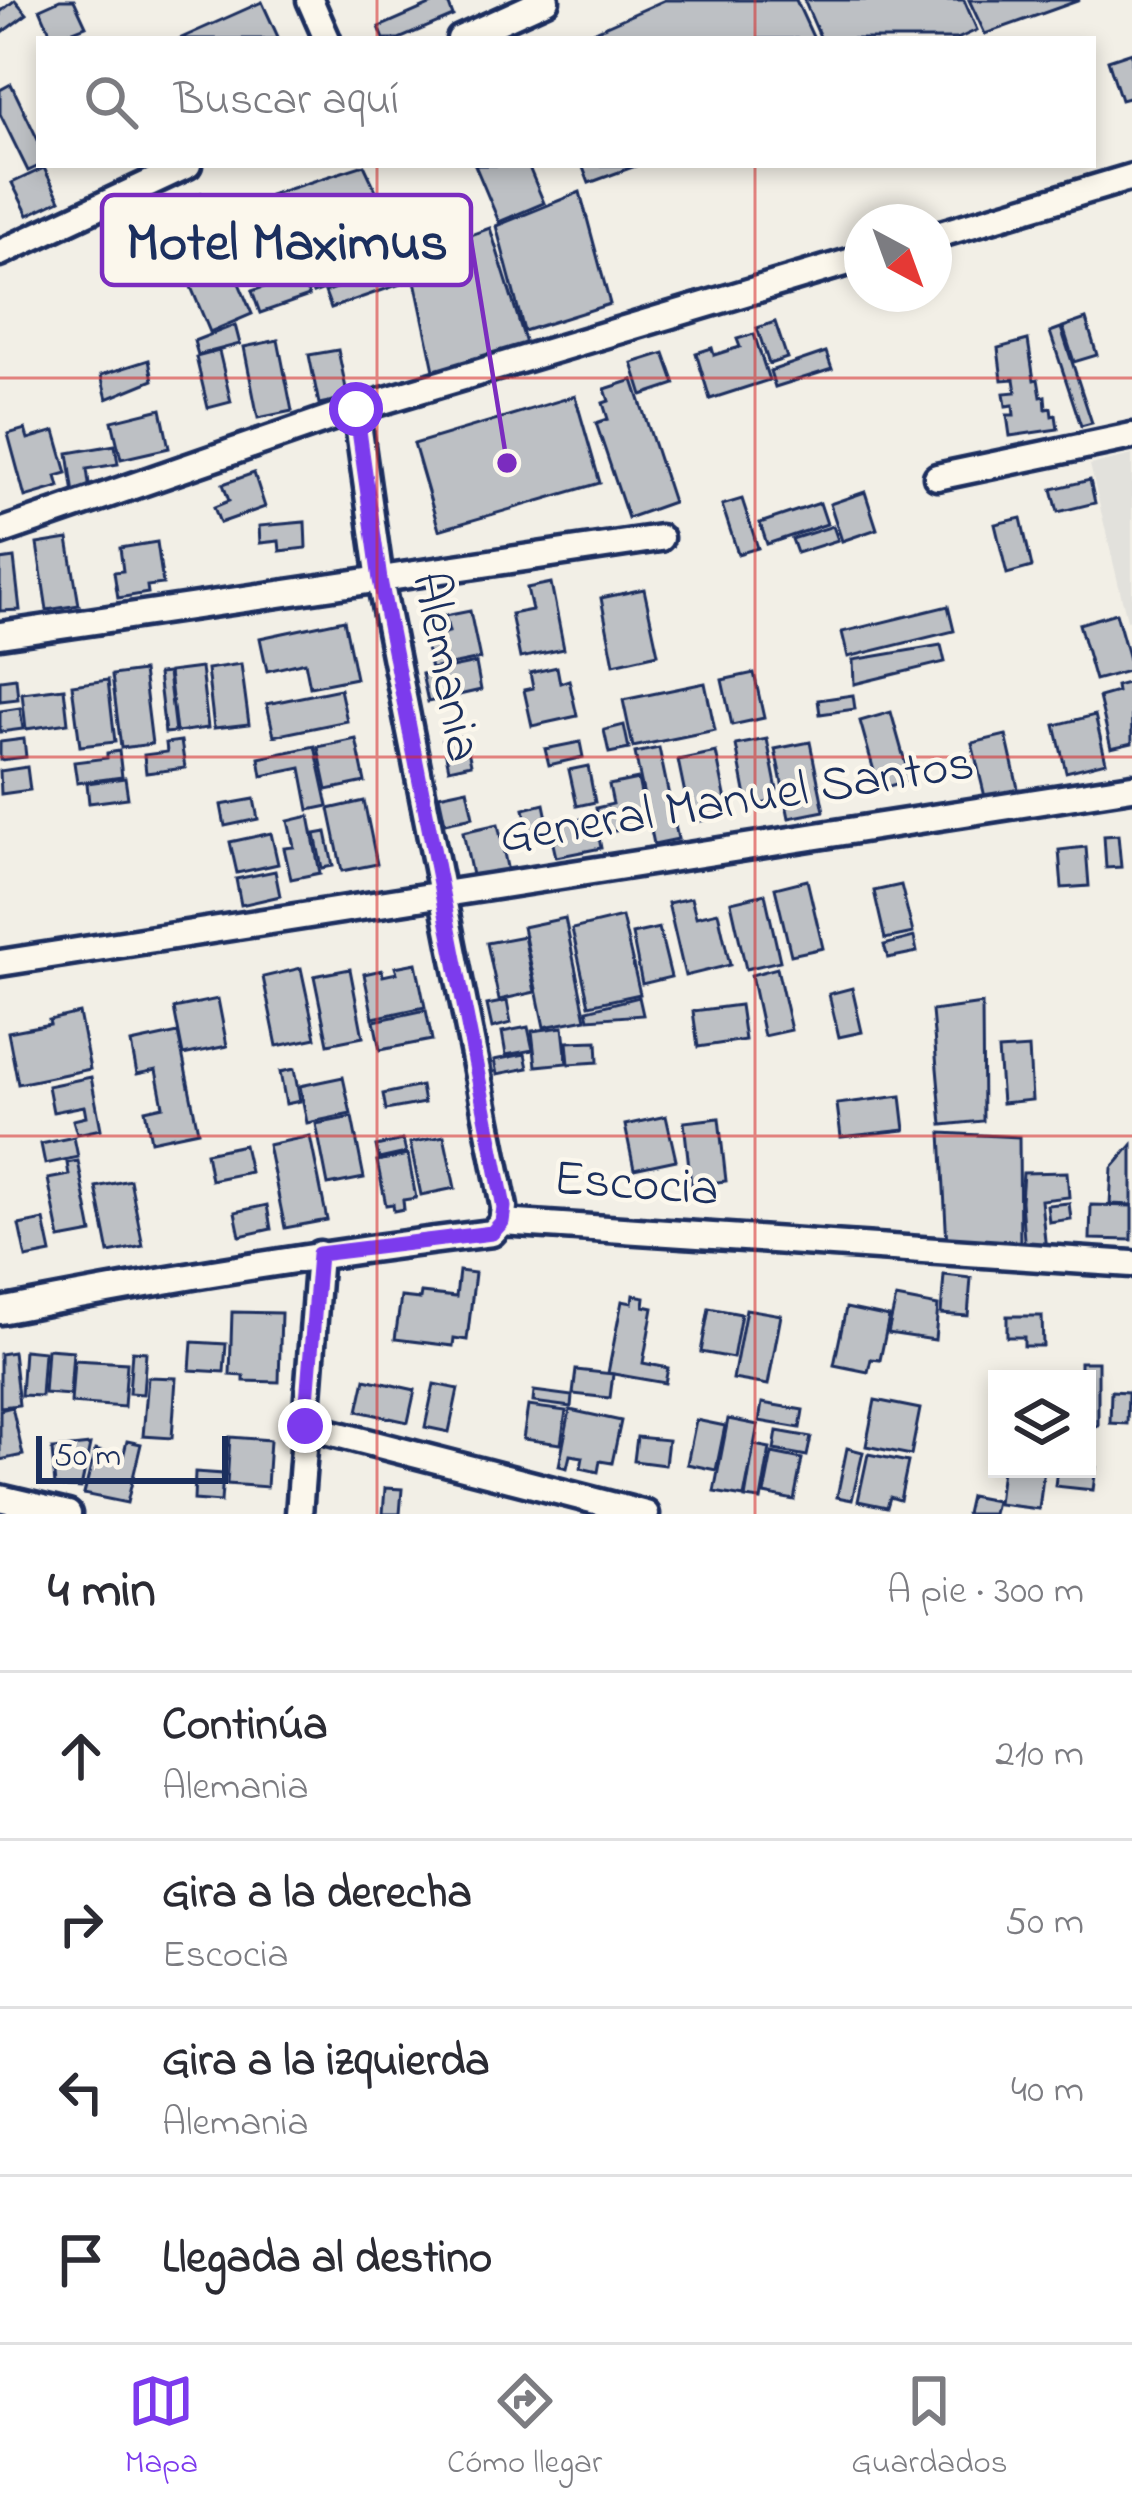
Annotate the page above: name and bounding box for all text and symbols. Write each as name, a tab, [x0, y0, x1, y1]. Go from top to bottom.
search box	[36, 36, 1096, 168]
icon: search	[78, 69, 144, 135]
text: Buscar aquí	[174, 69, 399, 135]
callout: Motel Maximus	[102, 195, 471, 285]
north arrow	[844, 204, 952, 312]
text: Motel Maximus	[126, 207, 448, 285]
route start	[329, 382, 383, 436]
street label: Alemania	[389, 566, 499, 768]
street label: General Manuel Santos	[494, 727, 980, 877]
street label: Escocia	[551, 1143, 721, 1229]
map controls	[988, 1370, 1096, 1478]
button: layers	[988, 1370, 1096, 1478]
route end	[278, 1399, 332, 1453]
scale bar	[36, 1430, 228, 1483]
text: 50 m	[54, 1433, 121, 1481]
text: 4 min	[48, 1555, 156, 1630]
text: A pie · 300 m	[887, 1564, 1084, 1621]
text: Continúa	[162, 1694, 328, 1760]
icon: ahead	[48, 1723, 114, 1789]
text: 210 m	[995, 1727, 1084, 1784]
text: Alemania	[162, 1760, 309, 1817]
text: Gira a la derecha	[162, 1862, 472, 1928]
icon: right	[48, 1891, 114, 1957]
text: 50 m	[1005, 1895, 1084, 1952]
text: Escocia	[162, 1928, 288, 1985]
text: Gira a la izquierda	[162, 2030, 490, 2096]
icon: left	[48, 2059, 114, 2125]
text: 40 m	[1011, 2063, 1084, 2120]
text: Alemania	[162, 2096, 309, 2153]
icon: arrive	[48, 2227, 114, 2293]
text: Llegada al destino	[162, 2227, 492, 2293]
tab: Mapa	[124, 2368, 198, 2488]
tab: Cómo llegar	[447, 2368, 602, 2488]
tab: Guardados	[851, 2368, 1008, 2488]

